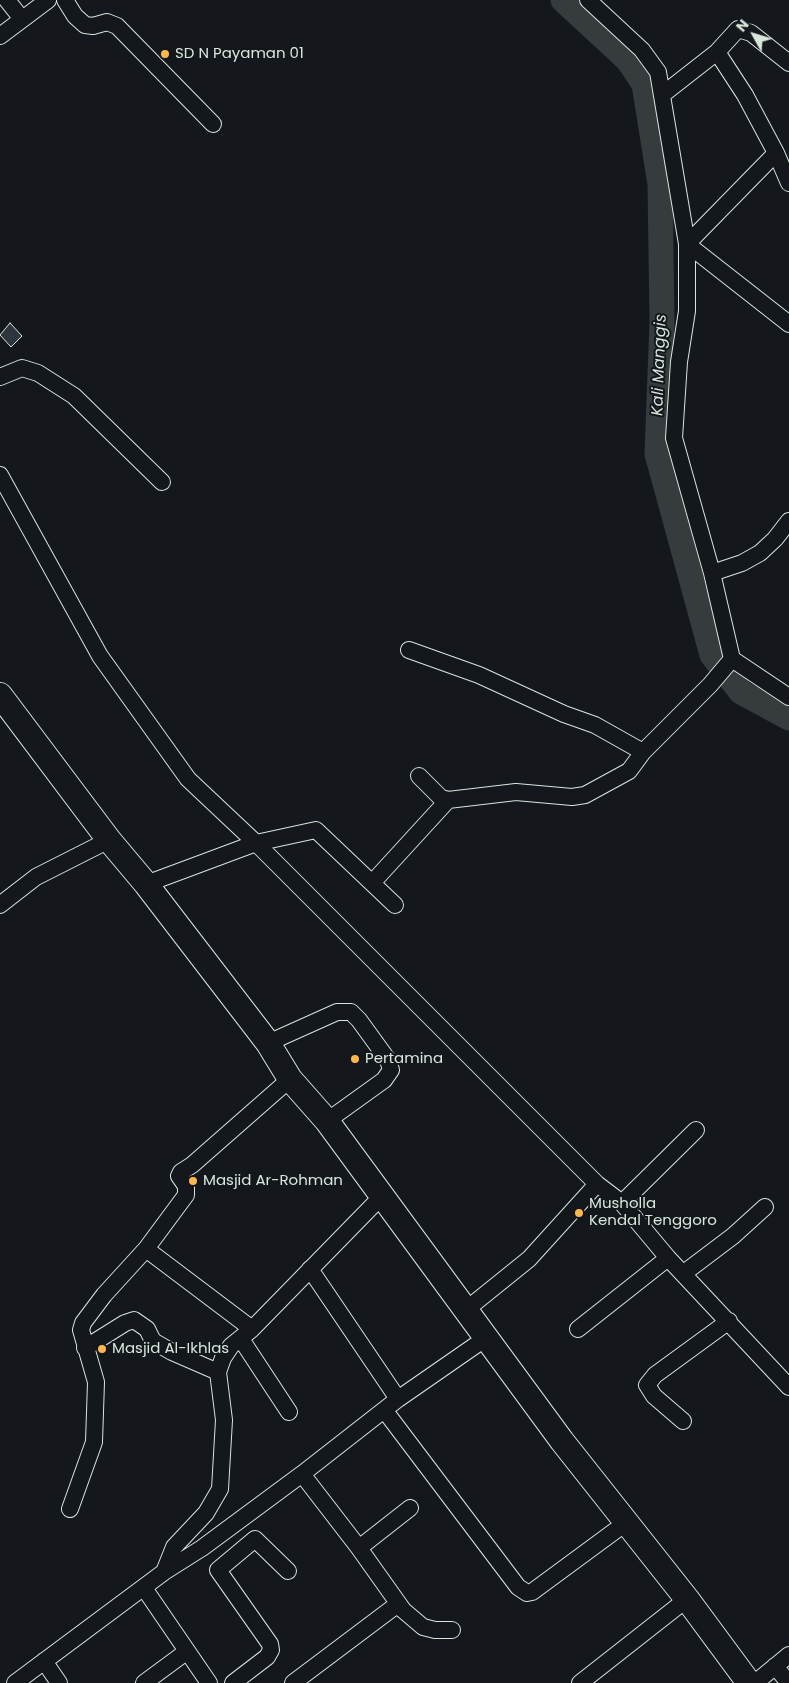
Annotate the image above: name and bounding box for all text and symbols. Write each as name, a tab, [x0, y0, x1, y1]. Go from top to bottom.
north arrow	[729, 10, 779, 60]
text: N	[731, 15, 753, 36]
place label: SD N Payaman 01	[175, 45, 304, 63]
marker: SD N Payaman 01	[159, 48, 171, 60]
water label: Kali Manggis	[649, 314, 671, 416]
place label: Pertamina	[365, 1050, 443, 1068]
marker: Pertamina	[349, 1053, 361, 1065]
place label: Masjid Ar-Rohman	[203, 1172, 343, 1190]
marker: Masjid Ar-Rohman	[187, 1175, 199, 1187]
place label: Musholla Kendal Tenggoro	[589, 1195, 717, 1230]
marker: Musholla Kendal Tenggoro	[573, 1207, 585, 1219]
place label: Masjid Al-Ikhlas	[112, 1340, 229, 1358]
marker: Masjid Al-Ikhlas	[96, 1343, 108, 1355]

